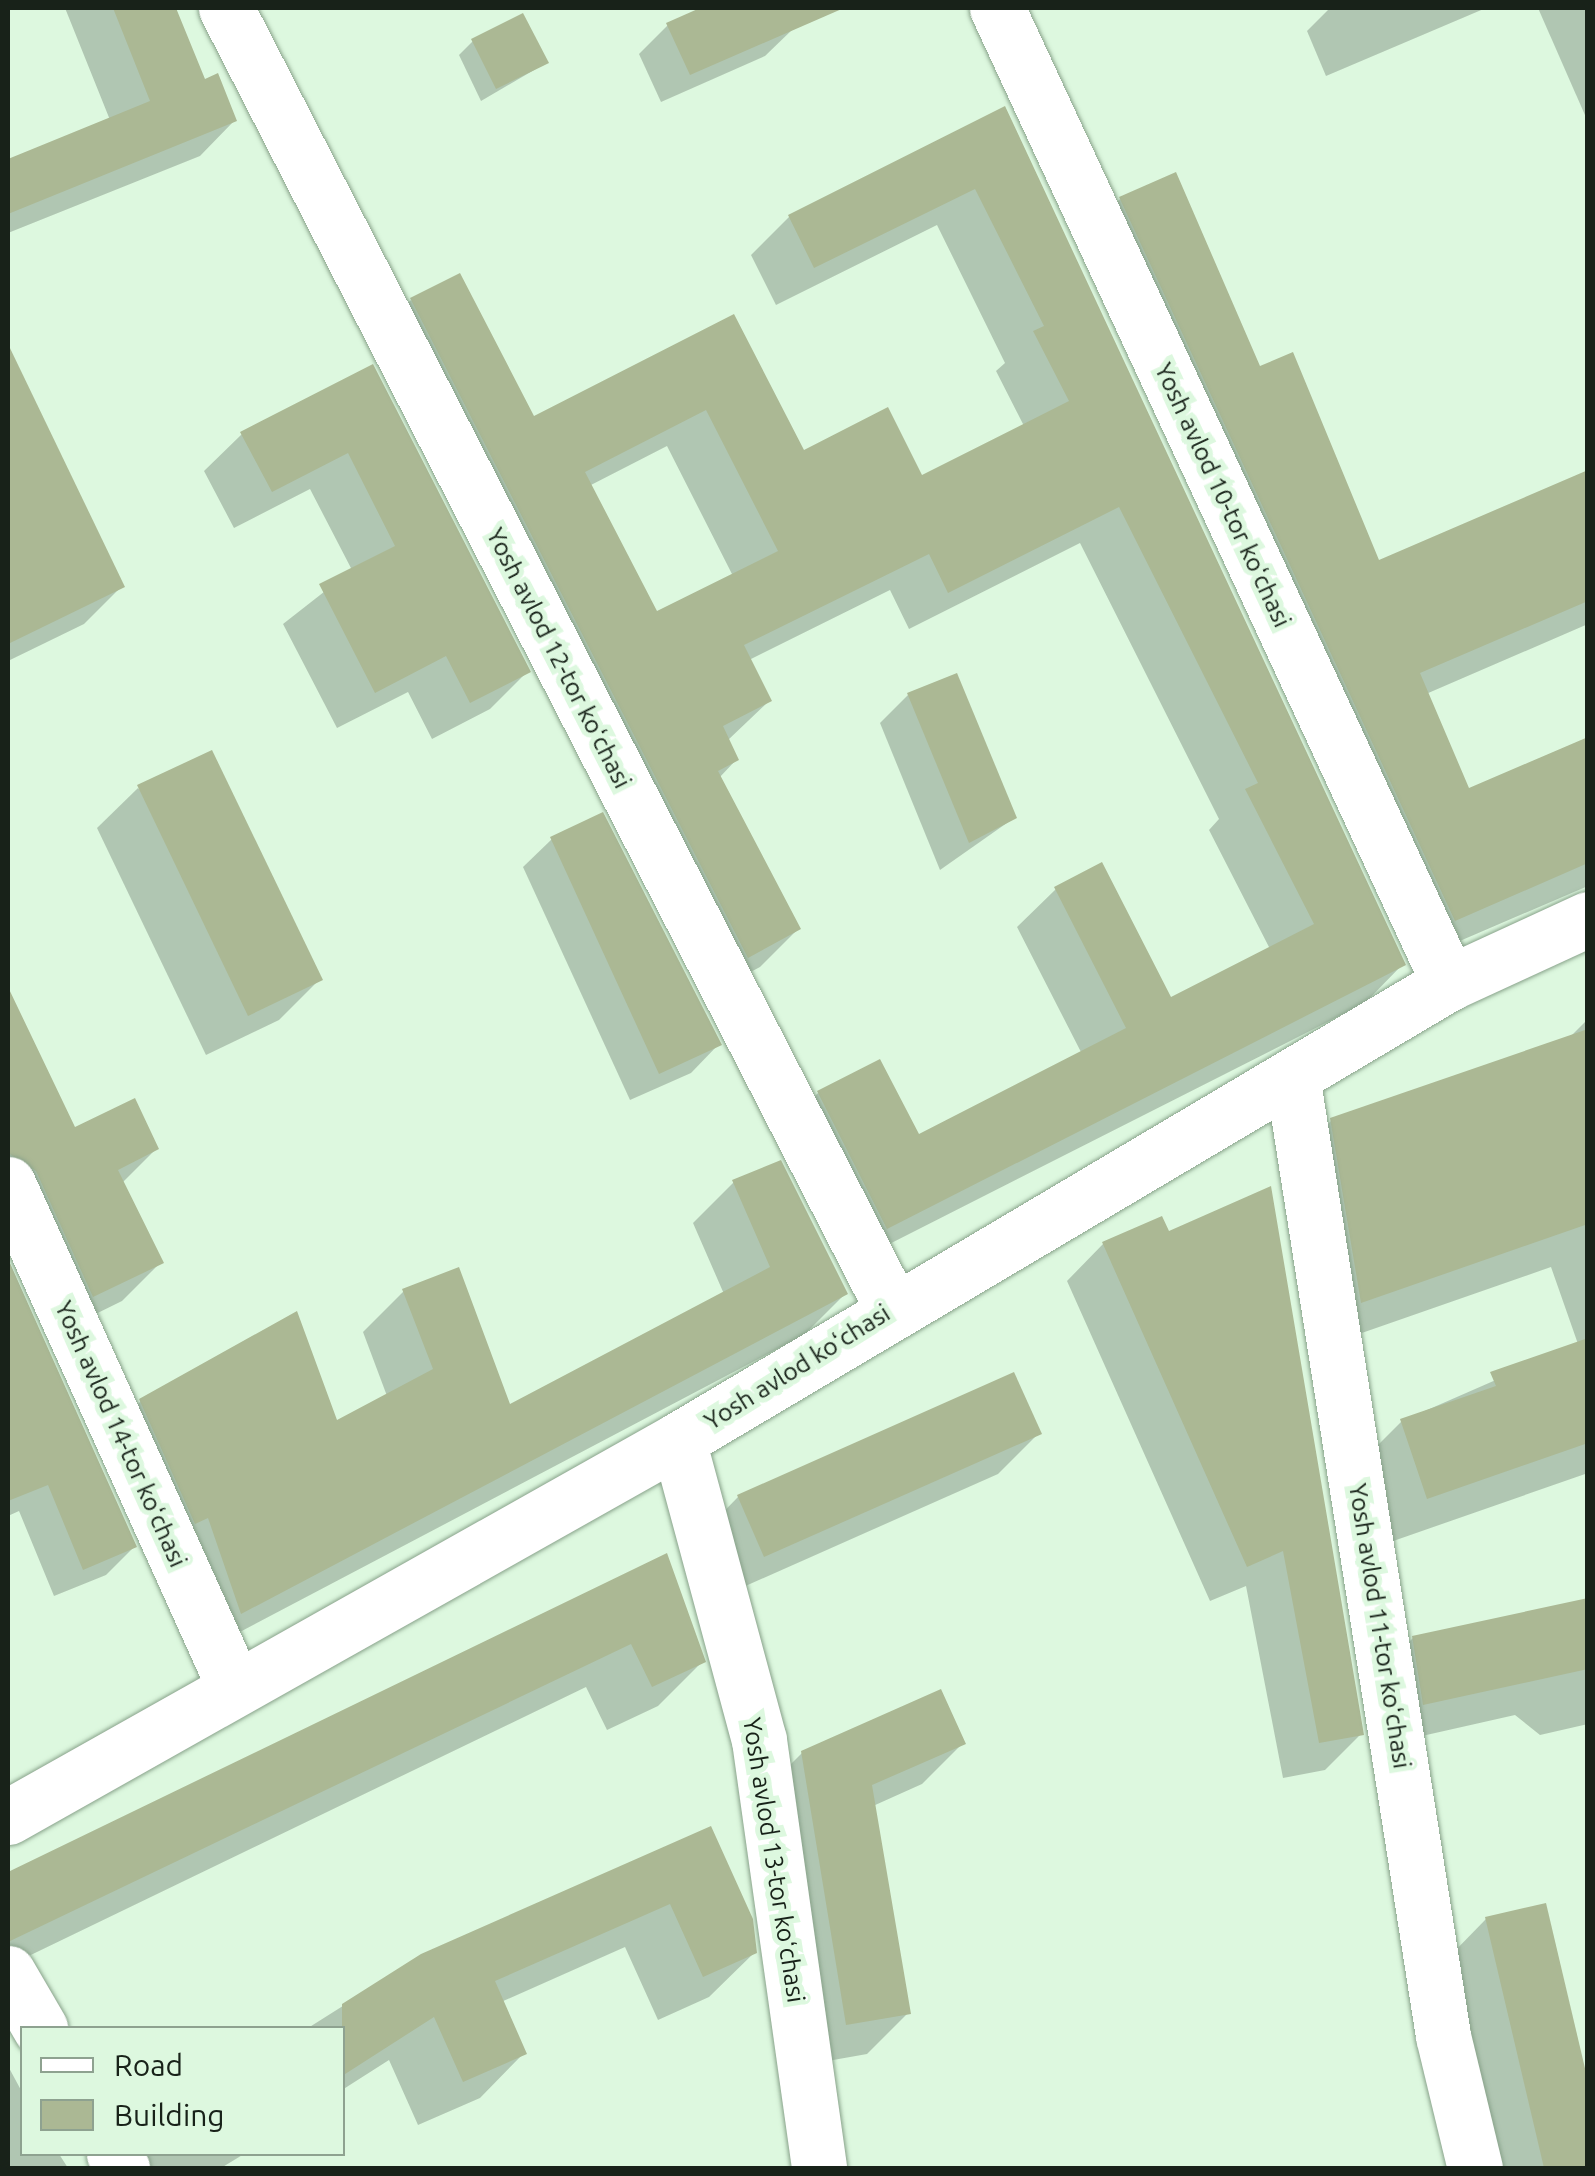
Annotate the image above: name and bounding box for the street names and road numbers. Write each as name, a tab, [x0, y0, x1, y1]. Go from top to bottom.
street label: Yosh avlod 10-tor koʻchasi	[1148, 358, 1298, 632]
street label: Yosh avlod 12-tor koʻchasi	[480, 523, 638, 793]
street label: Yosh avlod 14-tor koʻchasi	[49, 1296, 193, 1572]
street label: Yosh avlod koʻchasi	[699, 1298, 895, 1436]
street label: Yosh avlod 11-tor koʻchasi	[1343, 1481, 1417, 1771]
street label: Yosh avlod 13-tor koʻchasi	[737, 1715, 811, 2005]

